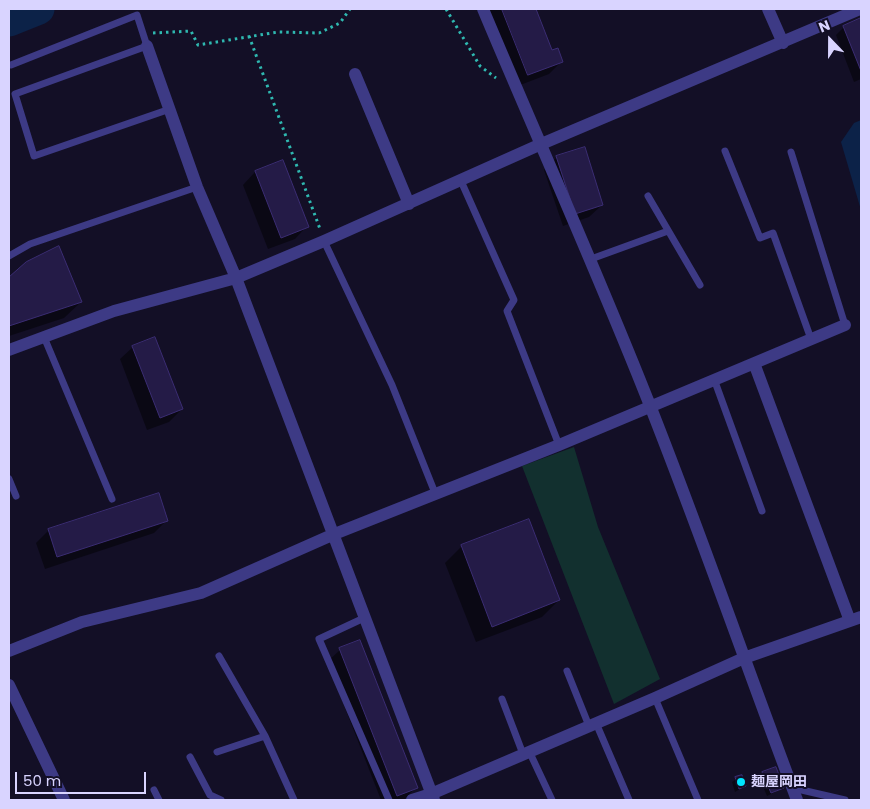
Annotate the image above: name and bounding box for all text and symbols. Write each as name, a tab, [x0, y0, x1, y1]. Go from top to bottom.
north arrow	[805, 15, 855, 65]
text: N	[816, 15, 833, 37]
scale bar	[18, 762, 149, 794]
text: 50 m	[23, 770, 61, 791]
place label: 麺屋岡田	[751, 774, 807, 790]
marker: 麺屋岡田	[735, 776, 747, 788]

